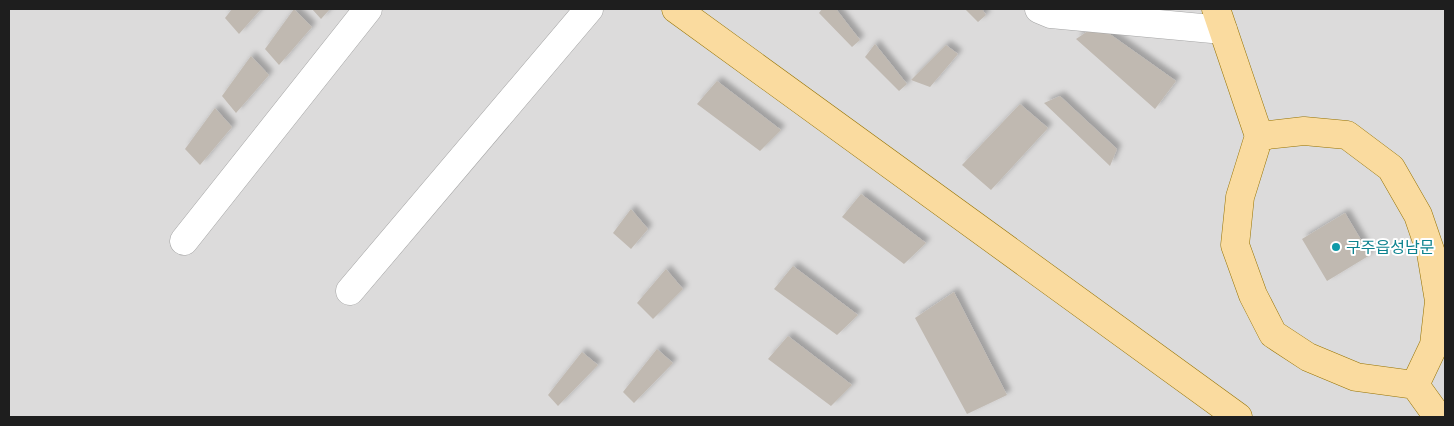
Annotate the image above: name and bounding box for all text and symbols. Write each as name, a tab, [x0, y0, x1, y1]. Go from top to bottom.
place label: 구주읍성남문	[1346, 238, 1435, 257]
marker: 구주읍성남문	[1330, 241, 1342, 253]

